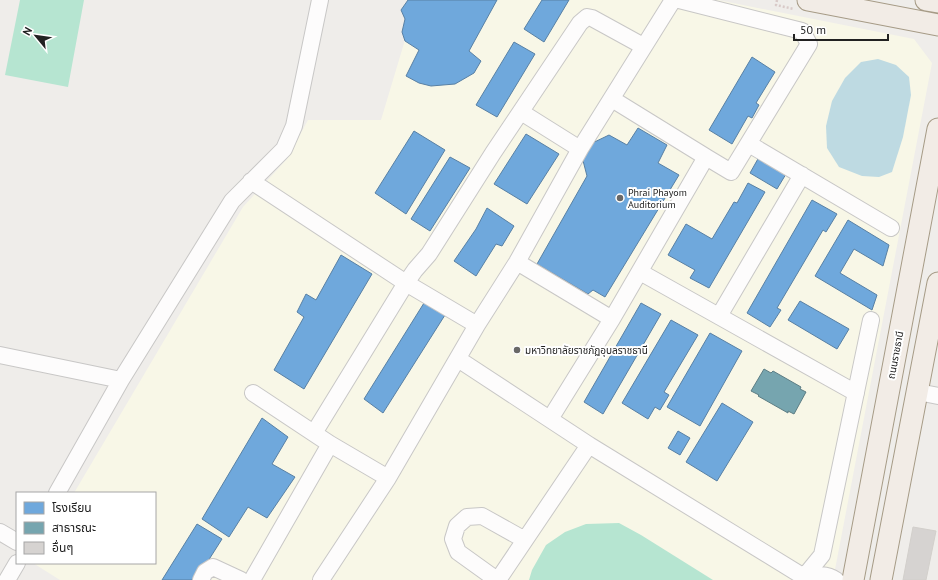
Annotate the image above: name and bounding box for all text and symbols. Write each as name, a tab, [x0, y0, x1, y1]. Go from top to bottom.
north arrow	[16, 16, 56, 56]
scale bar	[794, 16, 888, 42]
text: 50 m	[800, 22, 826, 37]
text: N	[19, 25, 35, 38]
place label: Phrai Phayom Auditorium	[628, 186, 687, 211]
marker: Phrai Phayom Auditorium	[615, 193, 625, 203]
street label: ถนนราชธานี	[884, 330, 906, 380]
place label: มหาวิทยาลัยราชภัฏอุบลราชธานี	[525, 344, 648, 357]
marker: มหาวิทยาลัยราชภัฏอุบลราชธานี	[512, 345, 522, 355]
legend	[16, 492, 156, 564]
text: โรงเรียน	[52, 500, 92, 515]
text: สาธารณะ	[52, 520, 96, 535]
text: อื่นๆ	[52, 539, 73, 555]

